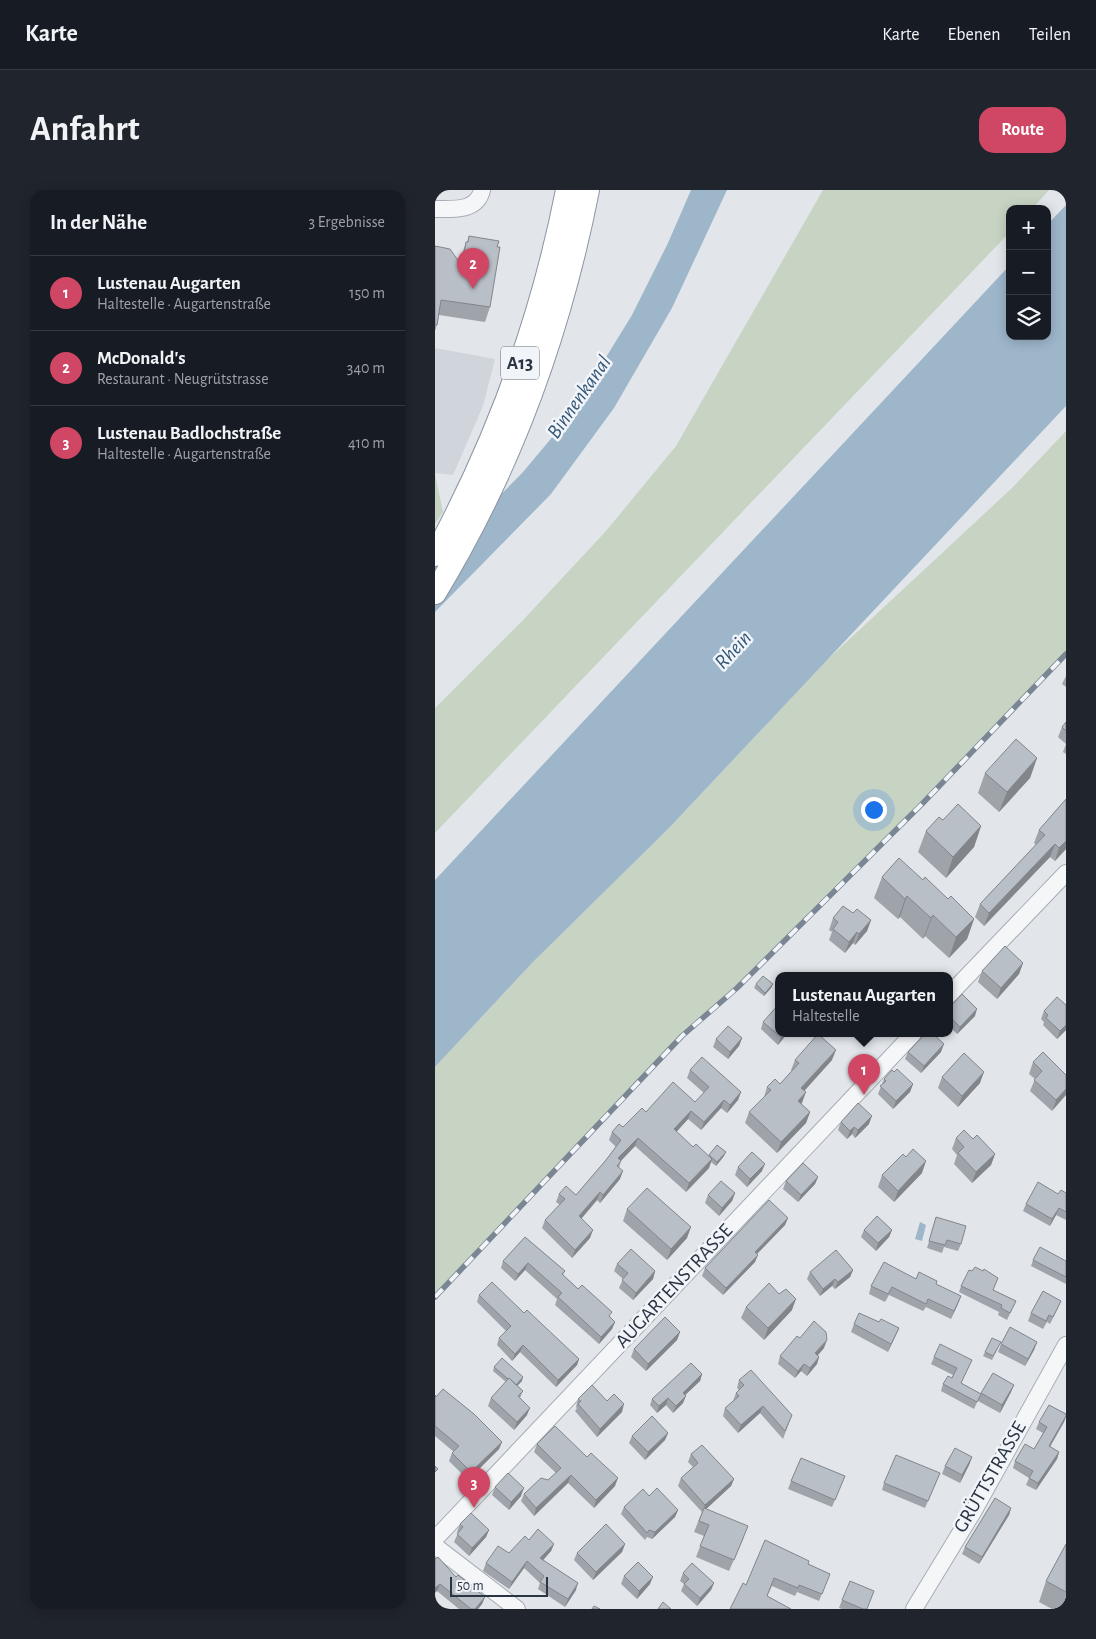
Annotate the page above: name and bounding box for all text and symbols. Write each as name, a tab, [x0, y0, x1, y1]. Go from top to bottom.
text: Karte	[25, 22, 78, 46]
text: Karte	[882, 26, 920, 44]
text: Ebenen	[948, 26, 1001, 44]
text: Teilen	[1029, 26, 1071, 44]
button: Route	[979, 107, 1066, 153]
text: Anfahrt	[30, 112, 140, 147]
map controls	[1006, 205, 1051, 340]
button: +	[1006, 205, 1051, 250]
text: In der Nähe	[50, 212, 147, 233]
text: 3 Ergebnisse	[308, 214, 385, 230]
pin: 2	[457, 248, 489, 289]
button: −	[1006, 250, 1051, 295]
text: Lustenau Augarten	[97, 274, 241, 293]
text: 1	[63, 285, 69, 301]
text: 150 m	[349, 285, 385, 301]
button: layers	[1006, 295, 1051, 340]
text: Haltestelle · Augartenstraße	[97, 296, 271, 312]
road number: A13	[501, 346, 539, 380]
text: McDonald's	[97, 349, 186, 368]
water label: Binnenkanal	[543, 352, 615, 442]
text: 2	[62, 360, 70, 376]
text: 340 m	[347, 360, 385, 376]
text: Restaurant · Neugrütstrasse	[97, 371, 269, 387]
text: Lustenau Badlochstraße	[97, 424, 281, 443]
text: 3	[63, 435, 69, 451]
text: 410 m	[348, 435, 385, 451]
text: Haltestelle · Augartenstraße	[97, 446, 271, 462]
water label: Rhein	[711, 627, 755, 673]
your location	[861, 797, 887, 823]
popup	[775, 972, 953, 1037]
text: Lustenau Augarten	[792, 986, 936, 1005]
text: Haltestelle	[792, 1008, 860, 1024]
pin: 1	[848, 1054, 880, 1095]
street label: AUGARTENSTRASSE	[612, 1220, 736, 1352]
street label: GRÜTTSTRASSE	[950, 1418, 1030, 1536]
pin: 3	[458, 1467, 490, 1508]
scale bar	[450, 1574, 547, 1597]
text: 50 m	[457, 1579, 484, 1593]

